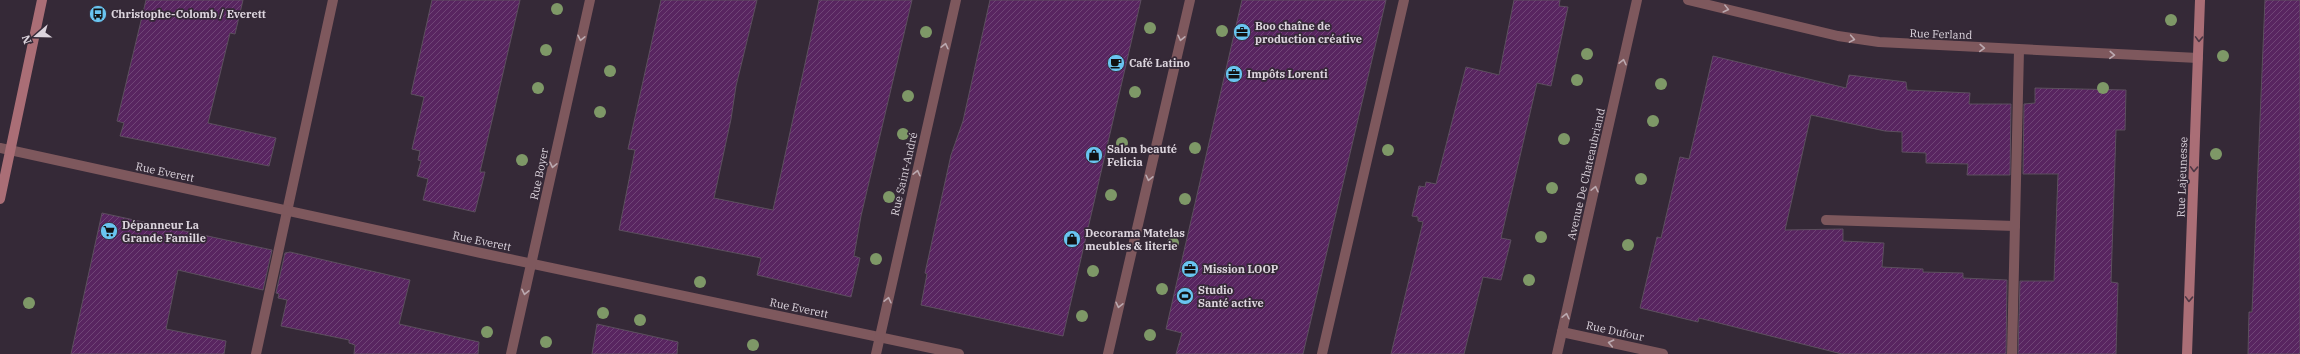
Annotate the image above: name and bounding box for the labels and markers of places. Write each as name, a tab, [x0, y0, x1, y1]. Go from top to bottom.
bus stop icon: Christophe-Colomb / Everett	[88, 4, 108, 24]
place label: Christophe-Colomb / Everett	[111, 7, 266, 21]
place label: Boo chaîne de production créative	[1255, 19, 1362, 46]
office icon: Boo chaîne de production créative	[1232, 22, 1252, 42]
cafe icon: Café Latino	[1106, 53, 1126, 73]
place label: Café Latino	[1129, 56, 1190, 70]
office icon: Impôts Lorenti	[1224, 64, 1244, 84]
place label: Impôts Lorenti	[1247, 67, 1328, 81]
place label: Salon beauté Felicia	[1107, 142, 1177, 169]
shop icon: Salon beauté Felicia	[1084, 145, 1104, 165]
place label: Dépanneur La Grande Famille	[122, 218, 206, 245]
supermarket icon: Dépanneur La Grande Famille	[99, 221, 119, 241]
place label: Decorama Matelas meubles & literie	[1085, 226, 1185, 253]
shop icon: Decorama Matelas meubles & literie	[1062, 229, 1082, 249]
office icon: Mission LOOP	[1180, 259, 1200, 279]
place label: Mission LOOP	[1203, 262, 1279, 276]
place label: Studio Santé active	[1198, 283, 1264, 310]
sports icon: Studio Santé active	[1175, 286, 1195, 306]

